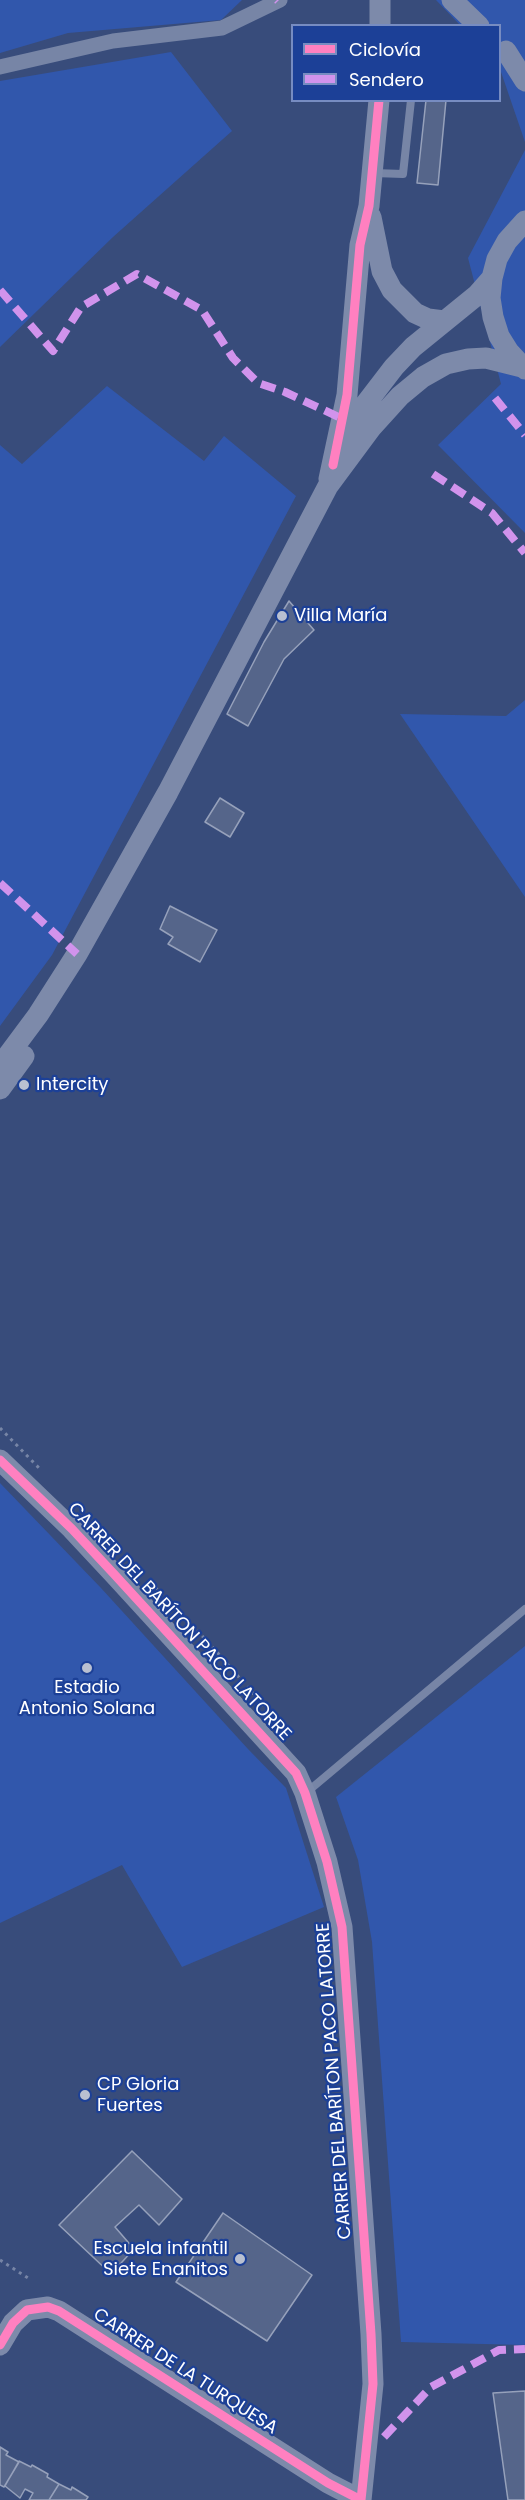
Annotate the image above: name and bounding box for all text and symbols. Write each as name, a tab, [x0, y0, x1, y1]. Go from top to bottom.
legend	[291, 24, 501, 102]
text: Ciclovía	[349, 37, 421, 62]
text: Sendero	[349, 67, 424, 92]
place label: Villa María	[294, 605, 387, 627]
marker: Villa María	[275, 609, 289, 623]
place label: Intercity	[36, 1074, 108, 1096]
marker: Intercity	[17, 1078, 31, 1092]
street label: CARRER DEL BARÍTON PACO LATORRE	[63, 1498, 295, 1746]
marker: Estadio Antonio Solana	[80, 1661, 94, 1675]
place label: Estadio Antonio Solana	[19, 1677, 155, 1720]
street label: CARRER DEL BARÍTON PACO LATORRE	[313, 1922, 357, 2240]
place label: CP Gloria Fuertes	[97, 2074, 179, 2116]
marker: CP Gloria Fuertes	[78, 2088, 92, 2102]
place label: Escuela infantil Siete Enanitos	[93, 2238, 228, 2280]
marker: Escuela infantil Siete Enanitos	[233, 2252, 247, 2266]
street label: CARRER DE LA TURQUESA	[89, 2304, 281, 2440]

